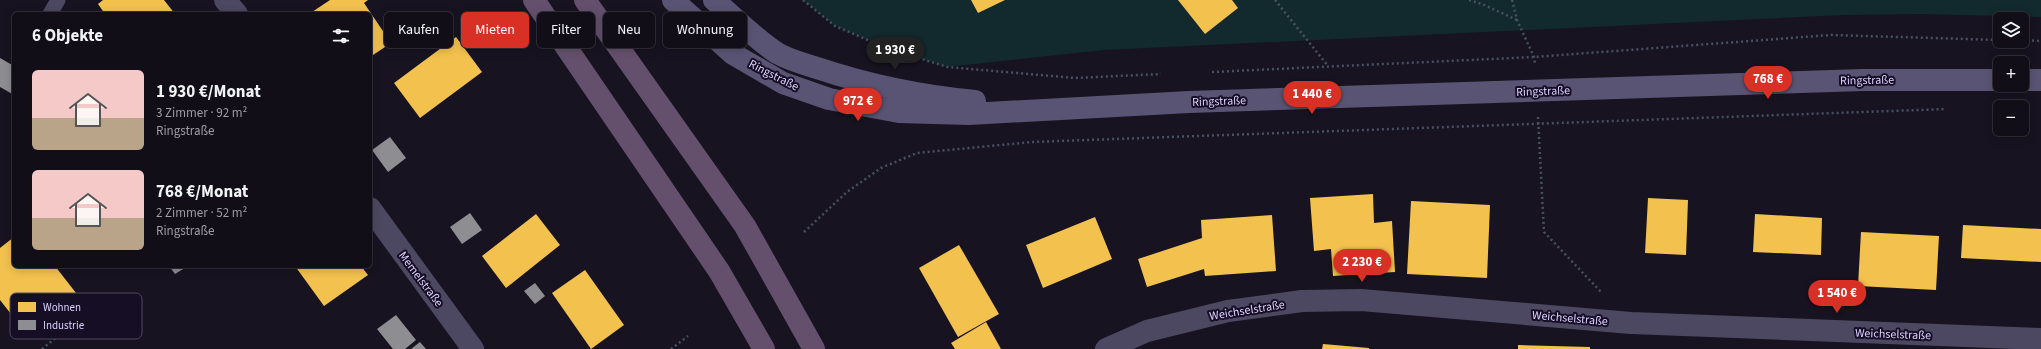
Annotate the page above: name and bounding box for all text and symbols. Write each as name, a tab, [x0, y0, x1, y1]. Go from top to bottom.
chip: Kaufen	[384, 12, 453, 48]
chip: Mieten	[461, 12, 529, 48]
chip: Filter	[537, 12, 595, 48]
chip: Neu	[603, 12, 655, 48]
chip: Wohnung	[663, 12, 747, 48]
map controls	[1993, 12, 2029, 136]
button: layers	[1993, 12, 2029, 48]
text: 6 Objekte	[32, 24, 103, 48]
icon: filters	[330, 25, 352, 47]
pin: 1 930 €	[858, 37, 932, 71]
text: 1 930 €	[875, 41, 915, 59]
street label: Ringstraße	[746, 56, 802, 95]
button: +	[1993, 56, 2029, 92]
pin: 768 €	[1740, 66, 1796, 100]
text: 768 €	[1753, 70, 1783, 88]
street label: Ringstraße	[1840, 72, 1894, 89]
text: 1 930 €/Monat	[156, 80, 261, 104]
pin: 1 440 €	[1275, 81, 1349, 115]
street label: Ringstraße	[1516, 82, 1570, 101]
text: 1 440 €	[1292, 85, 1332, 103]
icon: home	[64, 86, 112, 134]
pin: 972 €	[830, 88, 886, 122]
text: 972 €	[843, 92, 873, 110]
street label: Ringstraße	[1192, 92, 1246, 111]
button: −	[1993, 100, 2029, 136]
text: 3 Zimmer · 92 m²	[156, 104, 247, 122]
text: Ringstraße	[156, 122, 215, 140]
text: 768 €/Monat	[156, 180, 248, 204]
icon: home	[64, 186, 112, 234]
text: 2 Zimmer · 52 m²	[156, 204, 247, 222]
text: Ringstraße	[156, 222, 215, 240]
street label: Memelstraße	[394, 248, 447, 311]
pin: 2 230 €	[1325, 249, 1399, 283]
text: 2 230 €	[1342, 253, 1382, 271]
pin: 1 540 €	[1800, 280, 1874, 314]
text: 1 540 €	[1817, 284, 1857, 302]
legend	[10, 293, 142, 339]
street label: Weichselstraße	[1208, 296, 1286, 325]
text: Wohnen	[43, 300, 81, 315]
street label: Weichselstraße	[1531, 307, 1609, 330]
text: Industrie	[43, 318, 85, 333]
street label: Weichselstraße	[1855, 325, 1931, 344]

